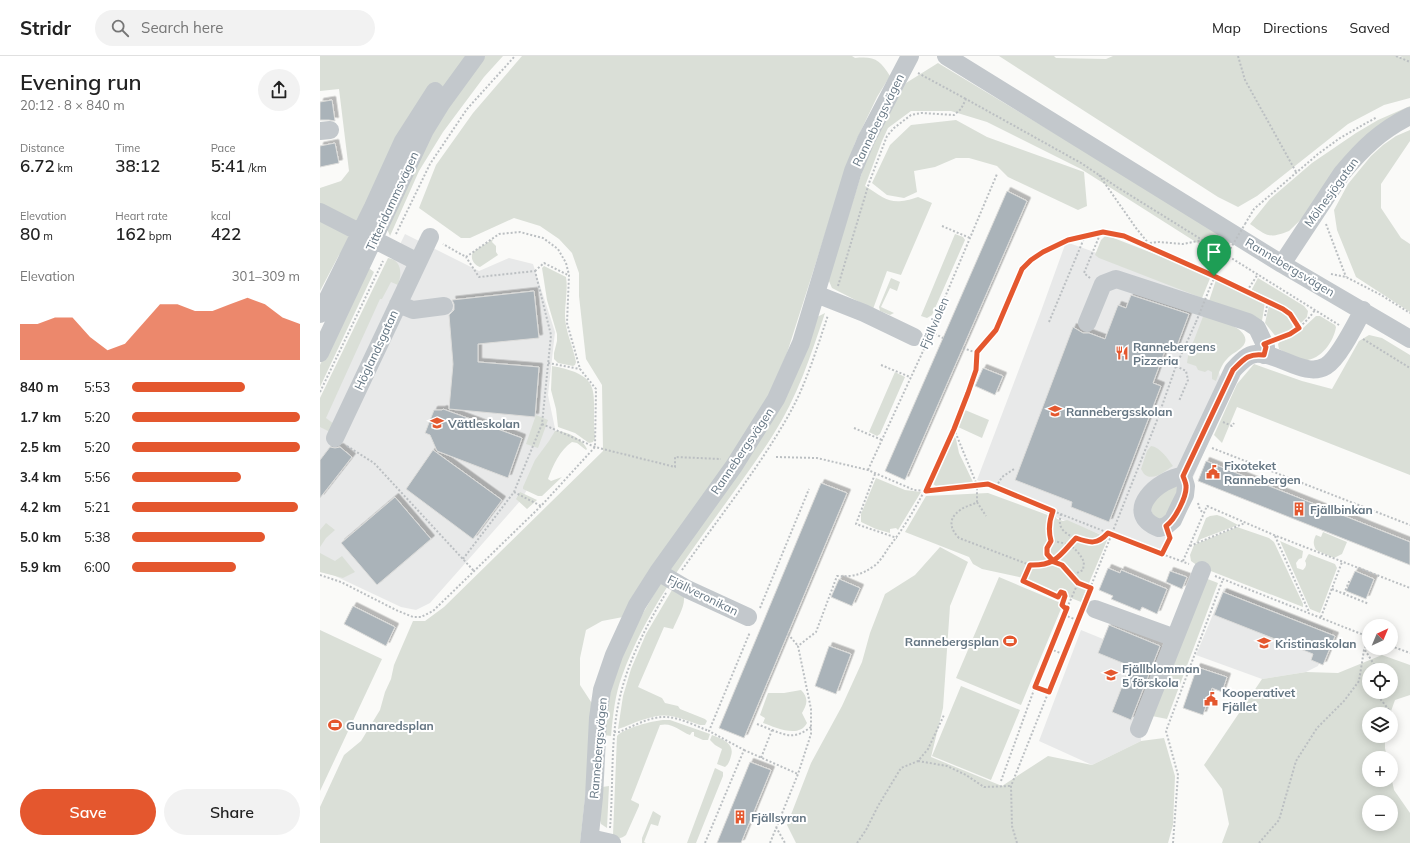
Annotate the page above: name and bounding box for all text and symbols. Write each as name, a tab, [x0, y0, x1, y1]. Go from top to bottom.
search box	[95, 10, 375, 46]
text: Stridr	[20, 16, 71, 40]
icon: search	[109, 17, 131, 39]
text: Search here	[141, 18, 224, 37]
text: Map	[1212, 19, 1241, 37]
text: Directions	[1263, 19, 1328, 37]
text: Saved	[1350, 19, 1390, 37]
text: Evening run	[20, 68, 142, 96]
button: share	[258, 69, 300, 111]
street label: Rannebergsvägen	[849, 71, 907, 169]
text: 20:12 · 8 × 840 m	[20, 97, 125, 113]
text: Distance	[20, 141, 64, 155]
text: Time	[115, 141, 140, 155]
text: Pace	[211, 141, 235, 155]
street label: Titteridammsvägen	[362, 149, 422, 253]
street label: Mölnesjögatan	[1301, 154, 1361, 230]
text: 6.72	[20, 155, 55, 176]
text: 38:12	[115, 155, 160, 176]
text: 5:41	[211, 155, 245, 176]
text: km	[55, 161, 73, 175]
text: /km	[245, 161, 267, 175]
text: Elevation	[20, 209, 67, 223]
text: Heart rate	[115, 209, 168, 223]
text: kcal	[211, 209, 231, 223]
text: 80	[20, 223, 40, 244]
text: 162	[115, 223, 146, 244]
text: 422	[211, 223, 241, 244]
text: m	[40, 229, 53, 243]
text: bpm	[146, 229, 172, 243]
street label: Rannebergsvägen	[1243, 234, 1337, 300]
pin	[1197, 235, 1231, 276]
icon: arrive	[1203, 241, 1225, 263]
text: Elevation	[20, 268, 75, 284]
text: 301–309 m	[232, 268, 300, 284]
street label: Fjällviolen	[916, 295, 952, 351]
street label: Höglandsgatan	[351, 308, 401, 392]
place label: Rannebergens Pizzeria	[1133, 339, 1216, 368]
restaurant icon: Rannebergens Pizzeria	[1114, 345, 1130, 361]
text: 840 m	[20, 379, 59, 395]
text: 5:53	[84, 379, 110, 395]
school or university icon: Rannebergsskolan	[1047, 403, 1063, 419]
place label: Rannebergsskolan	[1066, 404, 1172, 419]
street label: Rannebergsvägen	[707, 405, 777, 497]
text: 1.7 km	[20, 409, 61, 425]
text: 5:20	[84, 409, 110, 425]
school or university icon: Vättleskolan	[429, 415, 445, 431]
place label: Vättleskolan	[447, 416, 520, 431]
text: 2.5 km	[20, 439, 61, 455]
text: 5:20	[84, 439, 110, 455]
place label: Fixoteket Rannebergen	[1224, 458, 1301, 487]
public building icon: Fixoteket Rannebergen	[1205, 464, 1221, 480]
text: 3.4 km	[20, 469, 61, 485]
text: 5:56	[84, 469, 110, 485]
text: 4.2 km	[20, 499, 61, 515]
text: 5:21	[84, 499, 110, 515]
building icon: Fjällbinkan	[1291, 501, 1307, 517]
place label: Fjällbinkan	[1310, 502, 1373, 517]
text: 5.0 km	[20, 529, 61, 545]
text: 5:38	[84, 529, 110, 545]
text: 5.9 km	[20, 559, 61, 575]
text: 6:00	[84, 559, 110, 575]
street label: Fjällveronikan	[665, 571, 741, 619]
north arrow	[1362, 619, 1398, 655]
map controls	[1362, 619, 1398, 831]
sports icon: Rannebergsplan	[1002, 633, 1018, 649]
place label: Rannebergsplan	[905, 634, 999, 649]
school or university icon: Kristinaskolan	[1256, 635, 1272, 651]
place label: Kristinaskolan	[1275, 636, 1357, 651]
place label: Fjällblomman 5 förskola	[1122, 661, 1200, 690]
button: locate	[1362, 663, 1398, 699]
school or university icon: Fjällblomman 5 förskola	[1103, 667, 1119, 683]
place label: Kooperativet Fjället	[1222, 685, 1296, 714]
public building icon: Kooperativet Fjället	[1203, 691, 1219, 707]
street label: Rannebergsvägen	[586, 697, 610, 799]
button: layers	[1362, 707, 1398, 743]
sports icon: Gunnaredsplan	[327, 717, 343, 733]
place label: Gunnaredsplan	[346, 718, 434, 733]
button: +	[1362, 751, 1398, 787]
button: Save	[20, 789, 156, 835]
button: Share	[164, 789, 300, 835]
button: −	[1362, 795, 1398, 831]
building icon: Fjällsyran	[732, 809, 748, 825]
place label: Fjällsyran	[751, 810, 806, 825]

